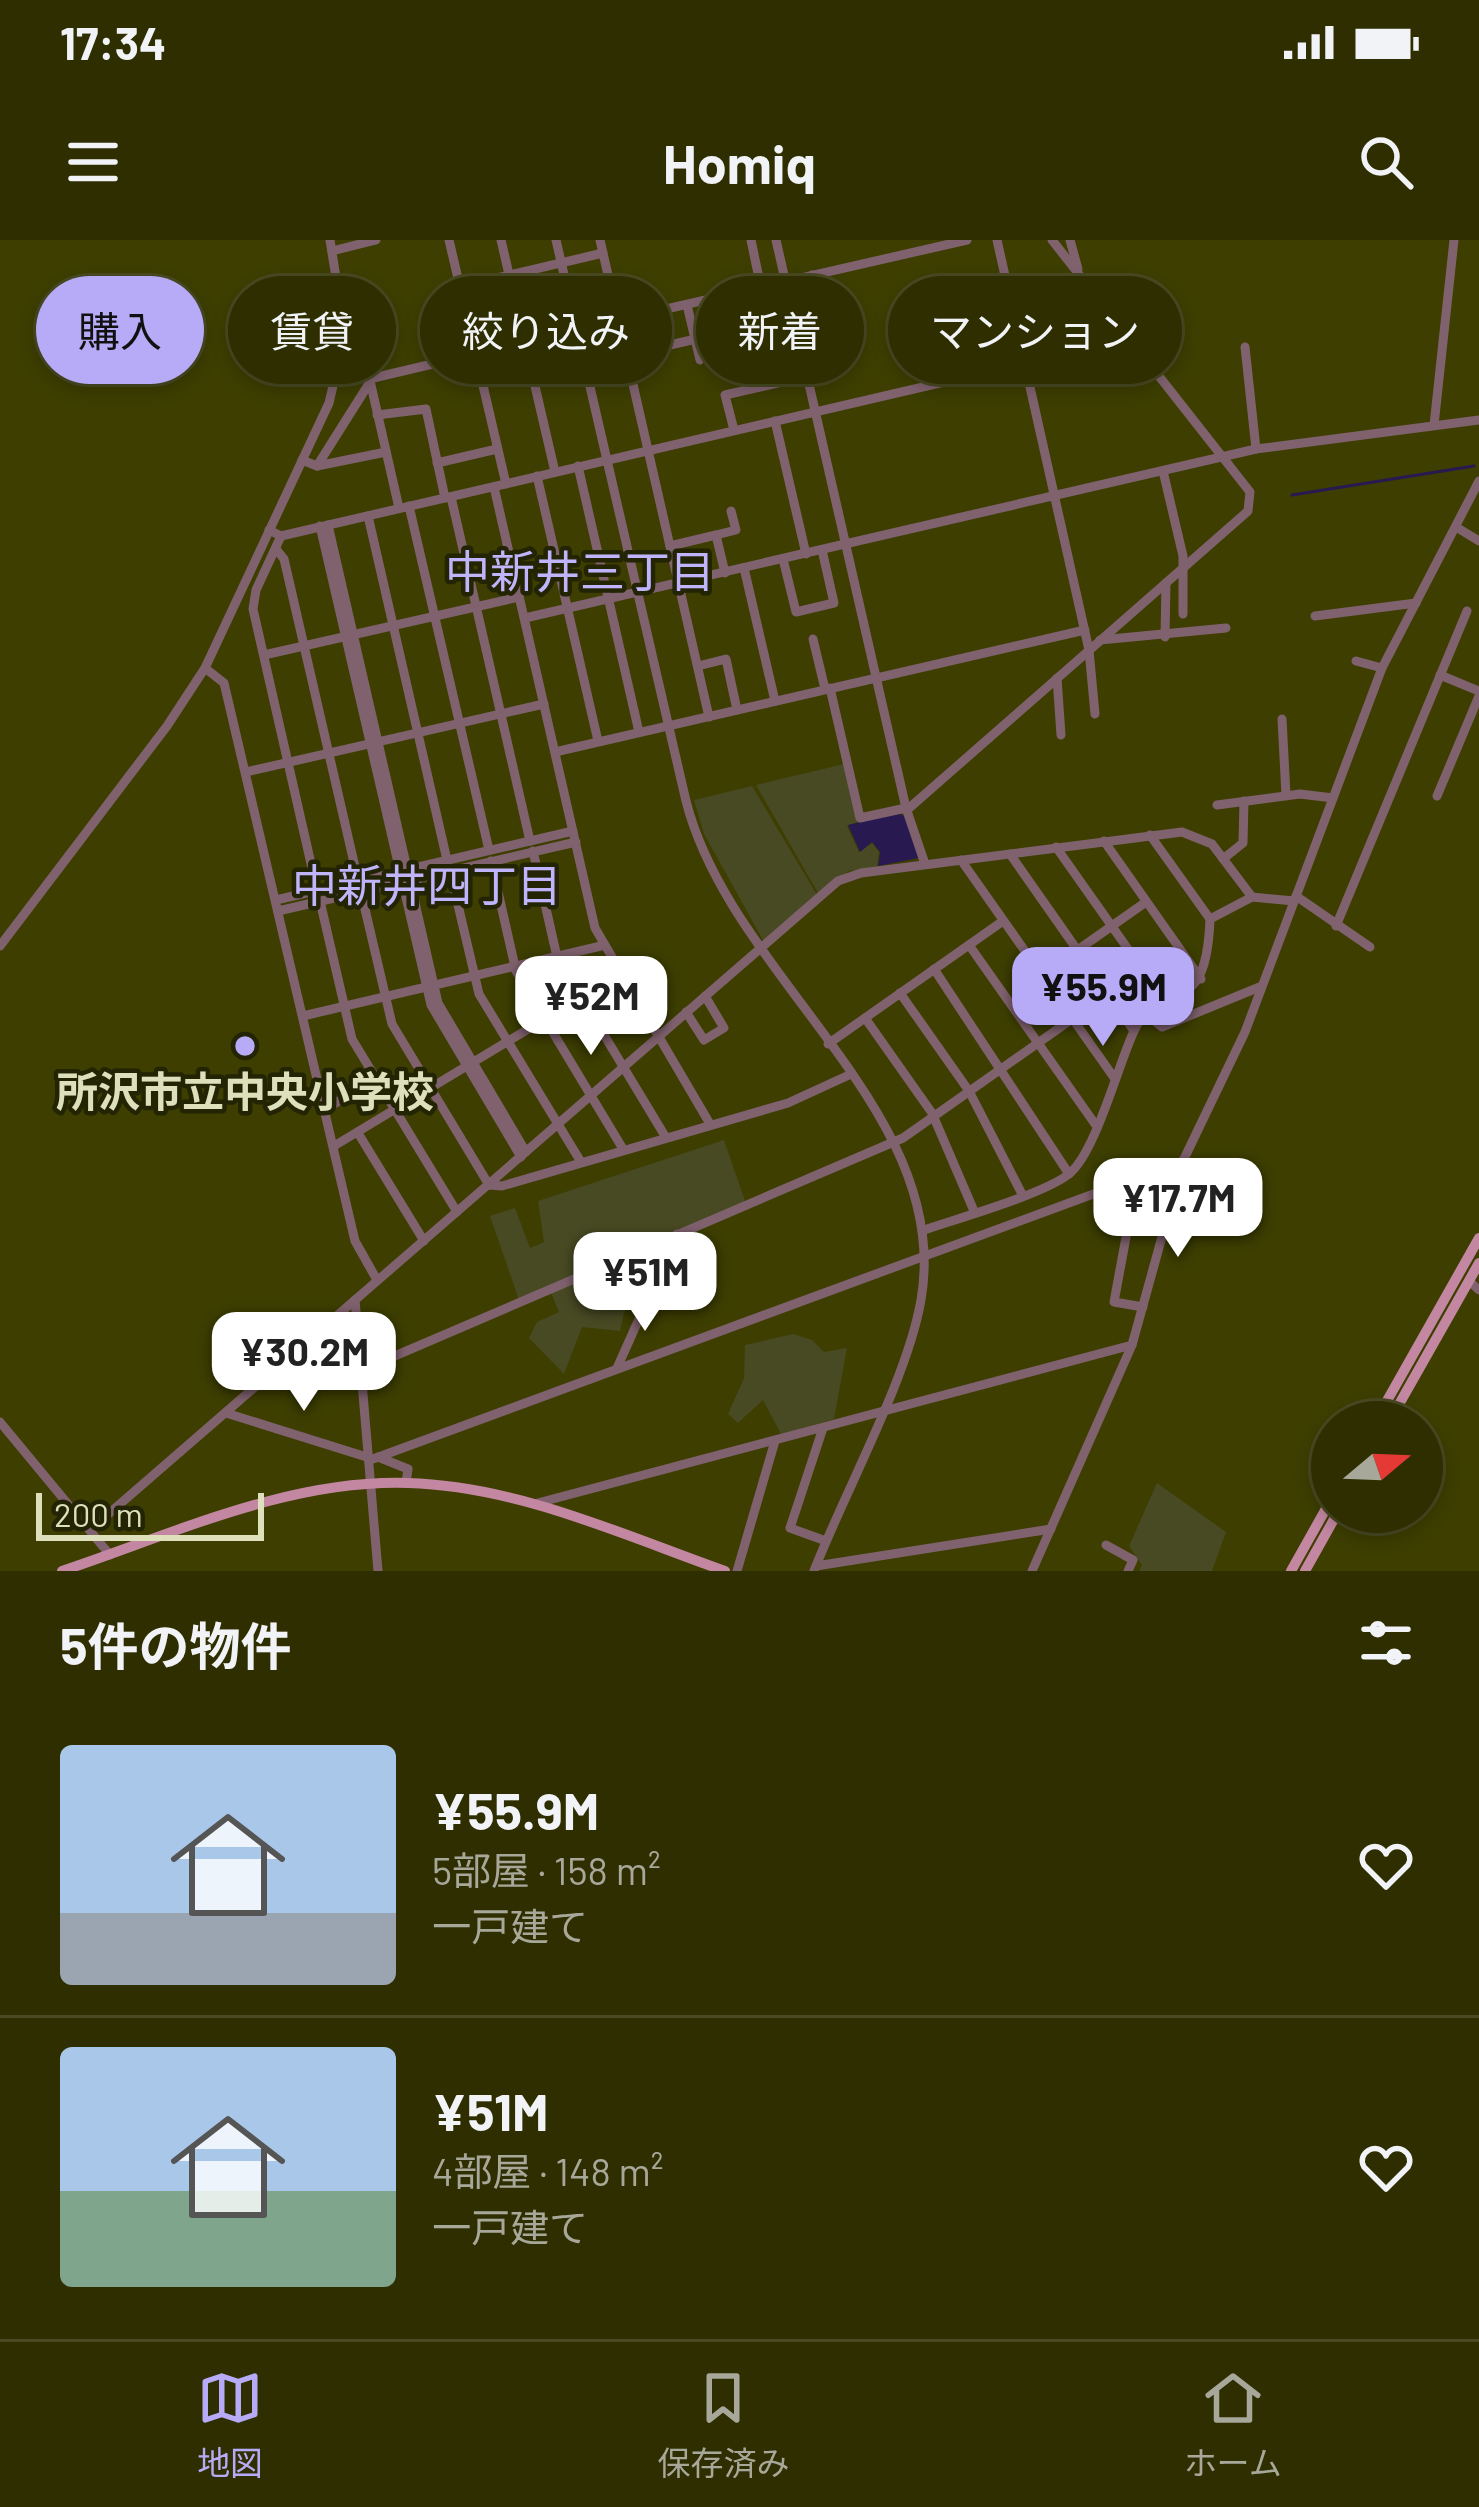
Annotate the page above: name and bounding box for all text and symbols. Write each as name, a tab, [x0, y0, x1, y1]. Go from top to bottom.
text: 17:34	[60, 15, 166, 69]
icon: menu	[60, 129, 126, 195]
icon: search	[1353, 129, 1419, 195]
text: Homiq	[663, 130, 816, 195]
chip: 購入	[36, 276, 204, 384]
chip: 賃貸	[228, 276, 396, 384]
chip: 絞り込み	[420, 276, 672, 384]
chip: 新着	[696, 276, 864, 384]
chip: マンション	[888, 276, 1182, 384]
district label: 中新井三丁目	[445, 543, 715, 597]
district label: 中新井四丁目	[292, 857, 562, 911]
pin: ¥55.9M	[1005, 947, 1201, 1049]
pin: ¥52M	[520, 956, 662, 1058]
text: ¥55.9M	[1039, 962, 1167, 1009]
text: ¥52M	[542, 971, 640, 1018]
marker: 所沢市立中央小学校	[232, 1033, 258, 1059]
place label: 所沢市立中央小学校	[56, 1065, 434, 1115]
pin: ¥17.7M	[1080, 1158, 1276, 1260]
text: ¥17.7M	[1120, 1173, 1236, 1220]
pin: ¥51M	[574, 1232, 716, 1334]
text: ¥51M	[600, 1247, 690, 1294]
pin: ¥30.2M	[206, 1312, 402, 1414]
text: ¥30.2M	[239, 1327, 369, 1374]
north arrow	[1311, 1401, 1443, 1533]
map controls	[1311, 1401, 1443, 1533]
scale bar	[36, 1487, 264, 1540]
text: 200 m	[54, 1494, 143, 1534]
icon: filters	[1353, 1610, 1419, 1676]
text: 5件の物件	[60, 1614, 292, 1675]
text: ¥55.9M	[432, 1779, 599, 1840]
icon: home	[156, 1793, 300, 1937]
icon: heart	[1353, 1832, 1419, 1898]
text: 5部屋 · 158 m²	[432, 1846, 661, 1893]
text: 一戸建て	[432, 1902, 588, 1949]
text: ¥51M	[432, 2080, 548, 2141]
icon: home	[156, 2095, 300, 2239]
icon: heart	[1353, 2134, 1419, 2200]
text: 4部屋 · 148 m²	[432, 2147, 664, 2194]
text: 一戸建て	[432, 2203, 588, 2250]
tab: 地図	[197, 2365, 263, 2485]
tab: 保存済み	[657, 2365, 789, 2485]
tab: ホーム	[1184, 2365, 1282, 2485]

